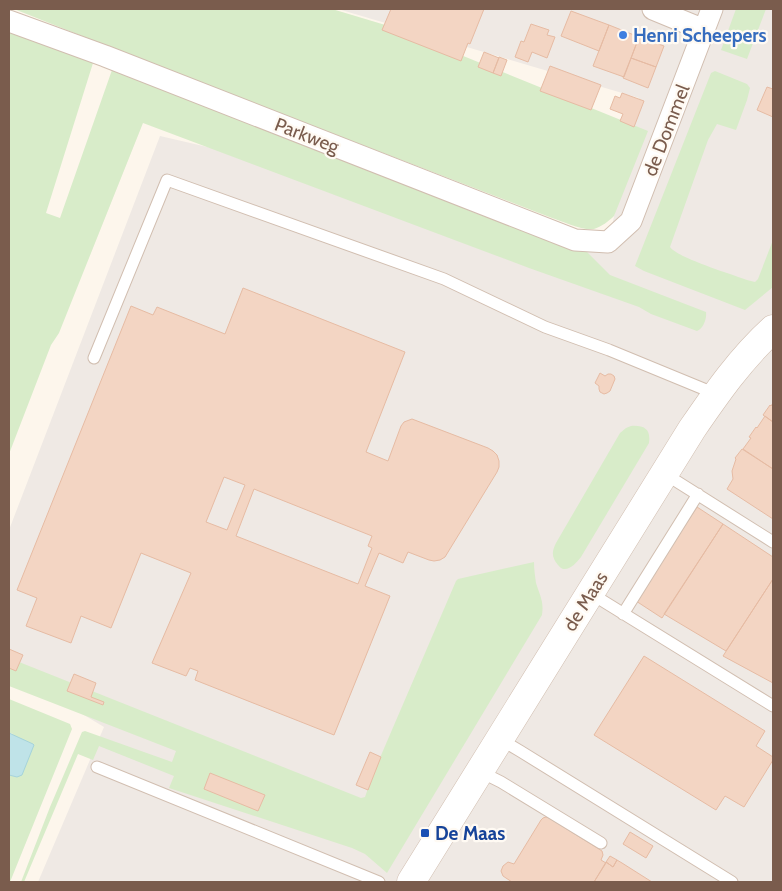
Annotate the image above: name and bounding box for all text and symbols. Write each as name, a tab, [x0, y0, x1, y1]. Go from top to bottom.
place label: Henri Scheepers	[633, 24, 767, 47]
marker: Henri Scheepers	[617, 29, 629, 41]
street label: de Dommel	[638, 81, 695, 179]
street label: Parkweg	[271, 113, 343, 158]
street label: de Maas	[558, 567, 613, 635]
place label: De Maas	[435, 822, 505, 845]
marker: De Maas	[419, 827, 431, 839]

